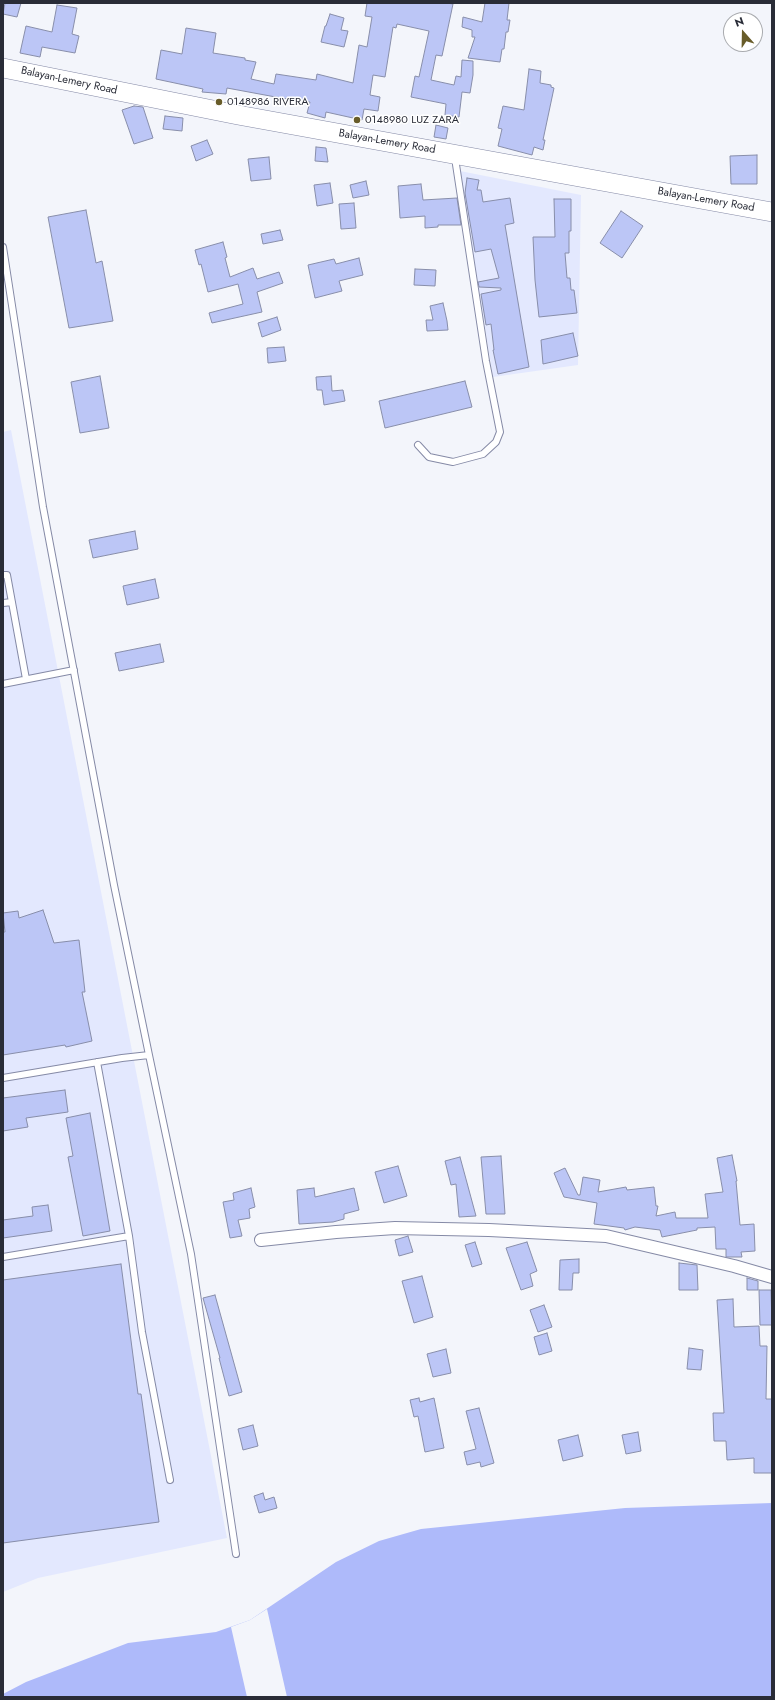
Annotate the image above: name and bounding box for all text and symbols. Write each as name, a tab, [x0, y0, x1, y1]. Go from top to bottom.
north arrow	[723, 12, 763, 52]
text: N	[732, 13, 746, 31]
street label: Balayan-Lemery Road	[20, 64, 118, 98]
place label: 0148986 RIVERA	[227, 95, 309, 109]
marker: 0148986 RIVERA	[214, 97, 224, 107]
place label: 0148980 LUZ ZARA	[365, 113, 459, 127]
marker: 0148980 LUZ ZARA	[352, 115, 362, 125]
street label: Balayan-Lemery Road	[337, 127, 437, 157]
street label: Balayan-Lemery Road	[656, 185, 756, 215]

